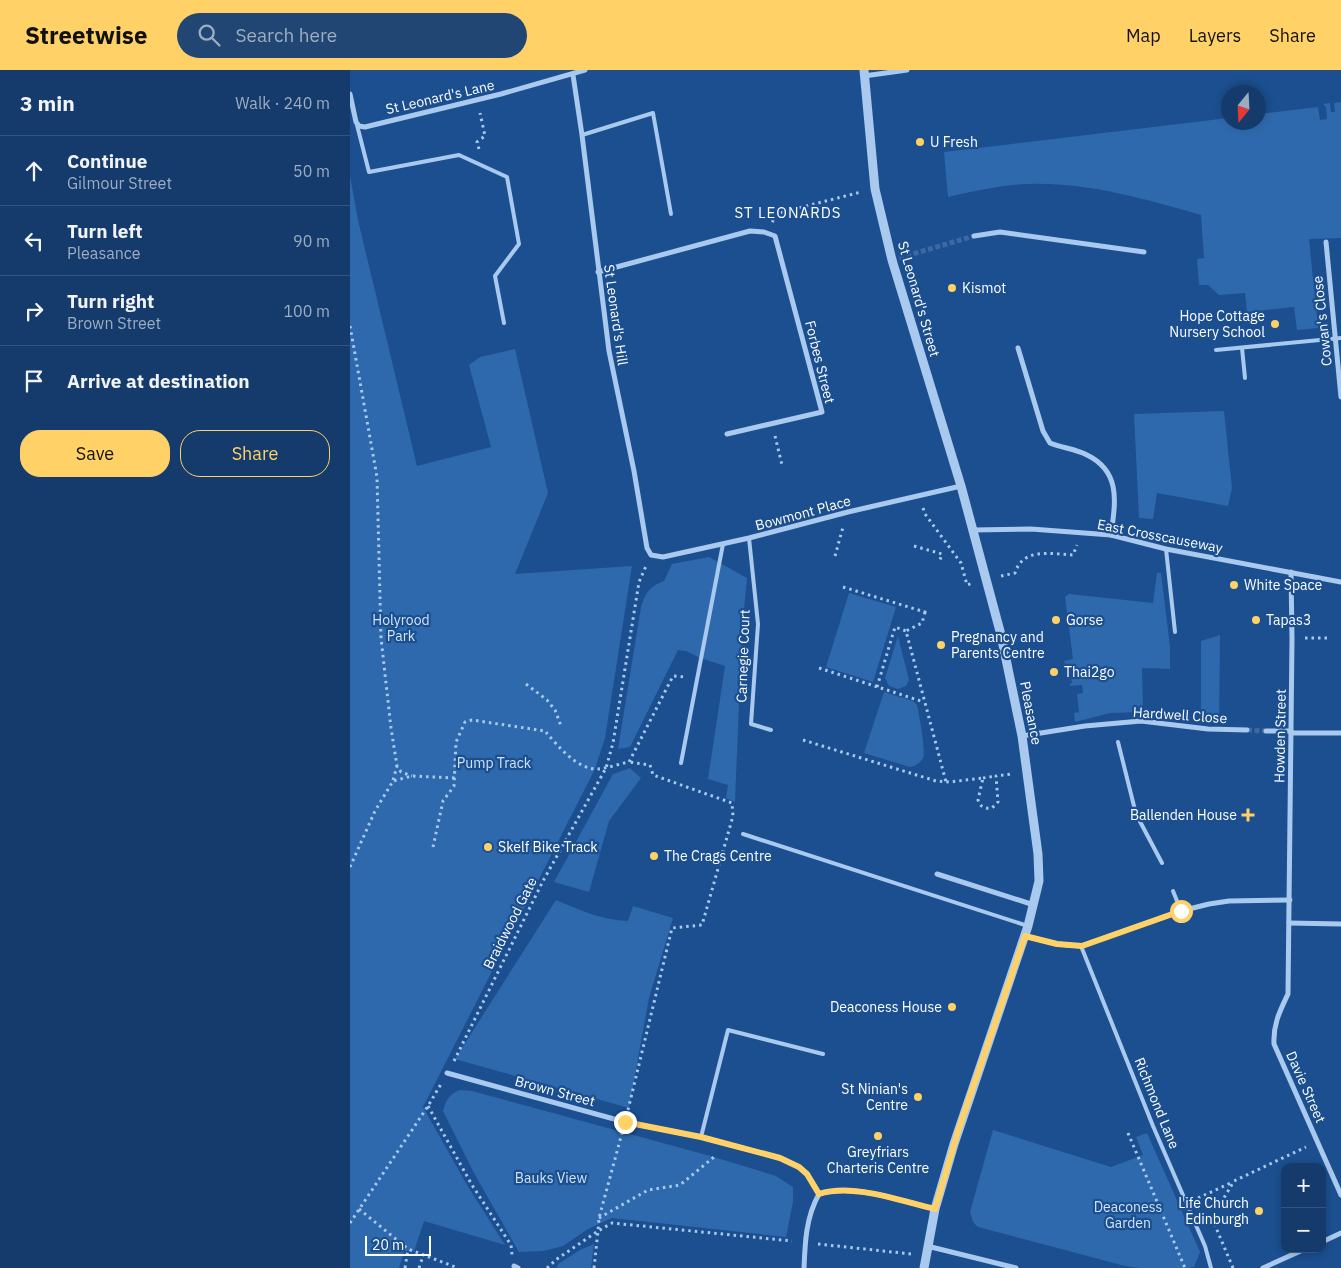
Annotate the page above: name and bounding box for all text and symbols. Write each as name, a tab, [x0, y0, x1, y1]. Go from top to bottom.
search box	[177, 13, 527, 58]
text: Streetwise	[25, 19, 147, 51]
icon: search	[195, 21, 223, 49]
text: Search here	[235, 23, 337, 47]
text: Map	[1126, 24, 1161, 47]
text: Layers	[1189, 24, 1241, 47]
text: Share	[1269, 24, 1316, 47]
street label: St Leonard's Lane	[384, 76, 496, 118]
north arrow	[1221, 85, 1266, 130]
text: 3 min	[20, 89, 75, 117]
text: Walk · 240 m	[235, 93, 330, 113]
place label: U Fresh	[930, 133, 978, 151]
marker: U Fresh	[914, 136, 926, 148]
text: Continue	[67, 149, 147, 173]
icon: ahead	[20, 157, 48, 185]
text: 50 m	[293, 161, 330, 181]
text: Gilmour Street	[67, 173, 172, 193]
district label: ST LEONARDS	[734, 203, 842, 222]
text: Turn left	[67, 219, 143, 243]
icon: left	[20, 227, 48, 255]
text: 90 m	[293, 231, 330, 251]
street label: St Leonard's Street	[894, 239, 944, 359]
text: Pleasance	[67, 243, 141, 263]
street label: St Leonard's Hill	[600, 263, 632, 367]
street label: Cowan's Close	[1308, 275, 1336, 367]
place label: Kismot	[962, 279, 1006, 297]
marker: Kismot	[946, 282, 958, 294]
text: Turn right	[67, 289, 154, 313]
icon: right	[20, 297, 48, 325]
text: 100 m	[283, 301, 330, 321]
place label: Hope Cottage Nursery School	[1169, 307, 1265, 341]
text: Brown Street	[67, 313, 161, 333]
marker: Hope Cottage Nursery School	[1269, 318, 1281, 330]
street label: Forbes Street	[801, 319, 839, 405]
icon: arrive	[20, 367, 48, 395]
text: Arrive at destination	[67, 369, 250, 393]
button: Save	[20, 430, 170, 477]
button: Share	[180, 430, 330, 477]
street label: Bowmont Place	[753, 492, 853, 534]
street label: East Crosscauseway	[1096, 515, 1224, 557]
place label: White Space	[1244, 576, 1322, 594]
marker: White Space	[1228, 579, 1240, 591]
street label: Carnegie Court	[732, 609, 754, 703]
park label: Holyrood Park	[372, 611, 430, 645]
place label: Gorse	[1066, 611, 1104, 629]
place label: Tapas3	[1266, 611, 1311, 629]
marker: Gorse	[1050, 614, 1062, 626]
marker: Tapas3	[1250, 614, 1262, 626]
place label: Pregnancy and Parents Centre	[951, 628, 1045, 662]
marker: Pregnancy and Parents Centre	[935, 639, 947, 651]
place label: Thai2go	[1064, 663, 1115, 681]
marker: Thai2go	[1048, 666, 1060, 678]
street label: Pleasance	[1016, 680, 1046, 747]
street label: Howden Street	[1270, 689, 1290, 783]
street label: Hardwell Close	[1132, 703, 1228, 727]
park label: Pump Track	[457, 754, 532, 772]
place label: Ballenden House	[1130, 806, 1237, 824]
marker: Ballenden House	[1241, 808, 1255, 822]
place label: Skelf Bike Track	[498, 838, 598, 856]
marker: Skelf Bike Track	[482, 841, 494, 853]
place label: The Crags Centre	[664, 847, 772, 865]
marker: The Crags Centre	[648, 850, 660, 862]
street label: Braidwood Gate	[479, 874, 541, 972]
route start	[1170, 900, 1193, 923]
place label: Deaconess House	[830, 998, 942, 1016]
marker: Deaconess House	[946, 1001, 958, 1013]
street label: Davie Street	[1282, 1048, 1330, 1126]
street label: Richmond Lane	[1130, 1055, 1184, 1152]
street label: Brown Street	[513, 1072, 597, 1110]
place label: St Ninian's Centre	[841, 1080, 908, 1114]
marker: St Ninian's Centre	[912, 1091, 924, 1103]
route end	[614, 1111, 637, 1134]
marker: Greyfriars Charteris Centre	[872, 1130, 884, 1142]
place label: Greyfriars Charteris Centre	[827, 1143, 930, 1177]
map controls	[1281, 1163, 1326, 1253]
button: +	[1281, 1163, 1326, 1208]
park label: Bauks View	[515, 1169, 587, 1187]
place label: Life Church Edinburgh	[1178, 1194, 1249, 1228]
park label: Deaconess Garden	[1094, 1198, 1162, 1232]
marker: Life Church Edinburgh	[1253, 1205, 1265, 1217]
button: −	[1281, 1208, 1326, 1253]
scale bar	[365, 1233, 431, 1256]
text: 20 m	[372, 1236, 404, 1254]

